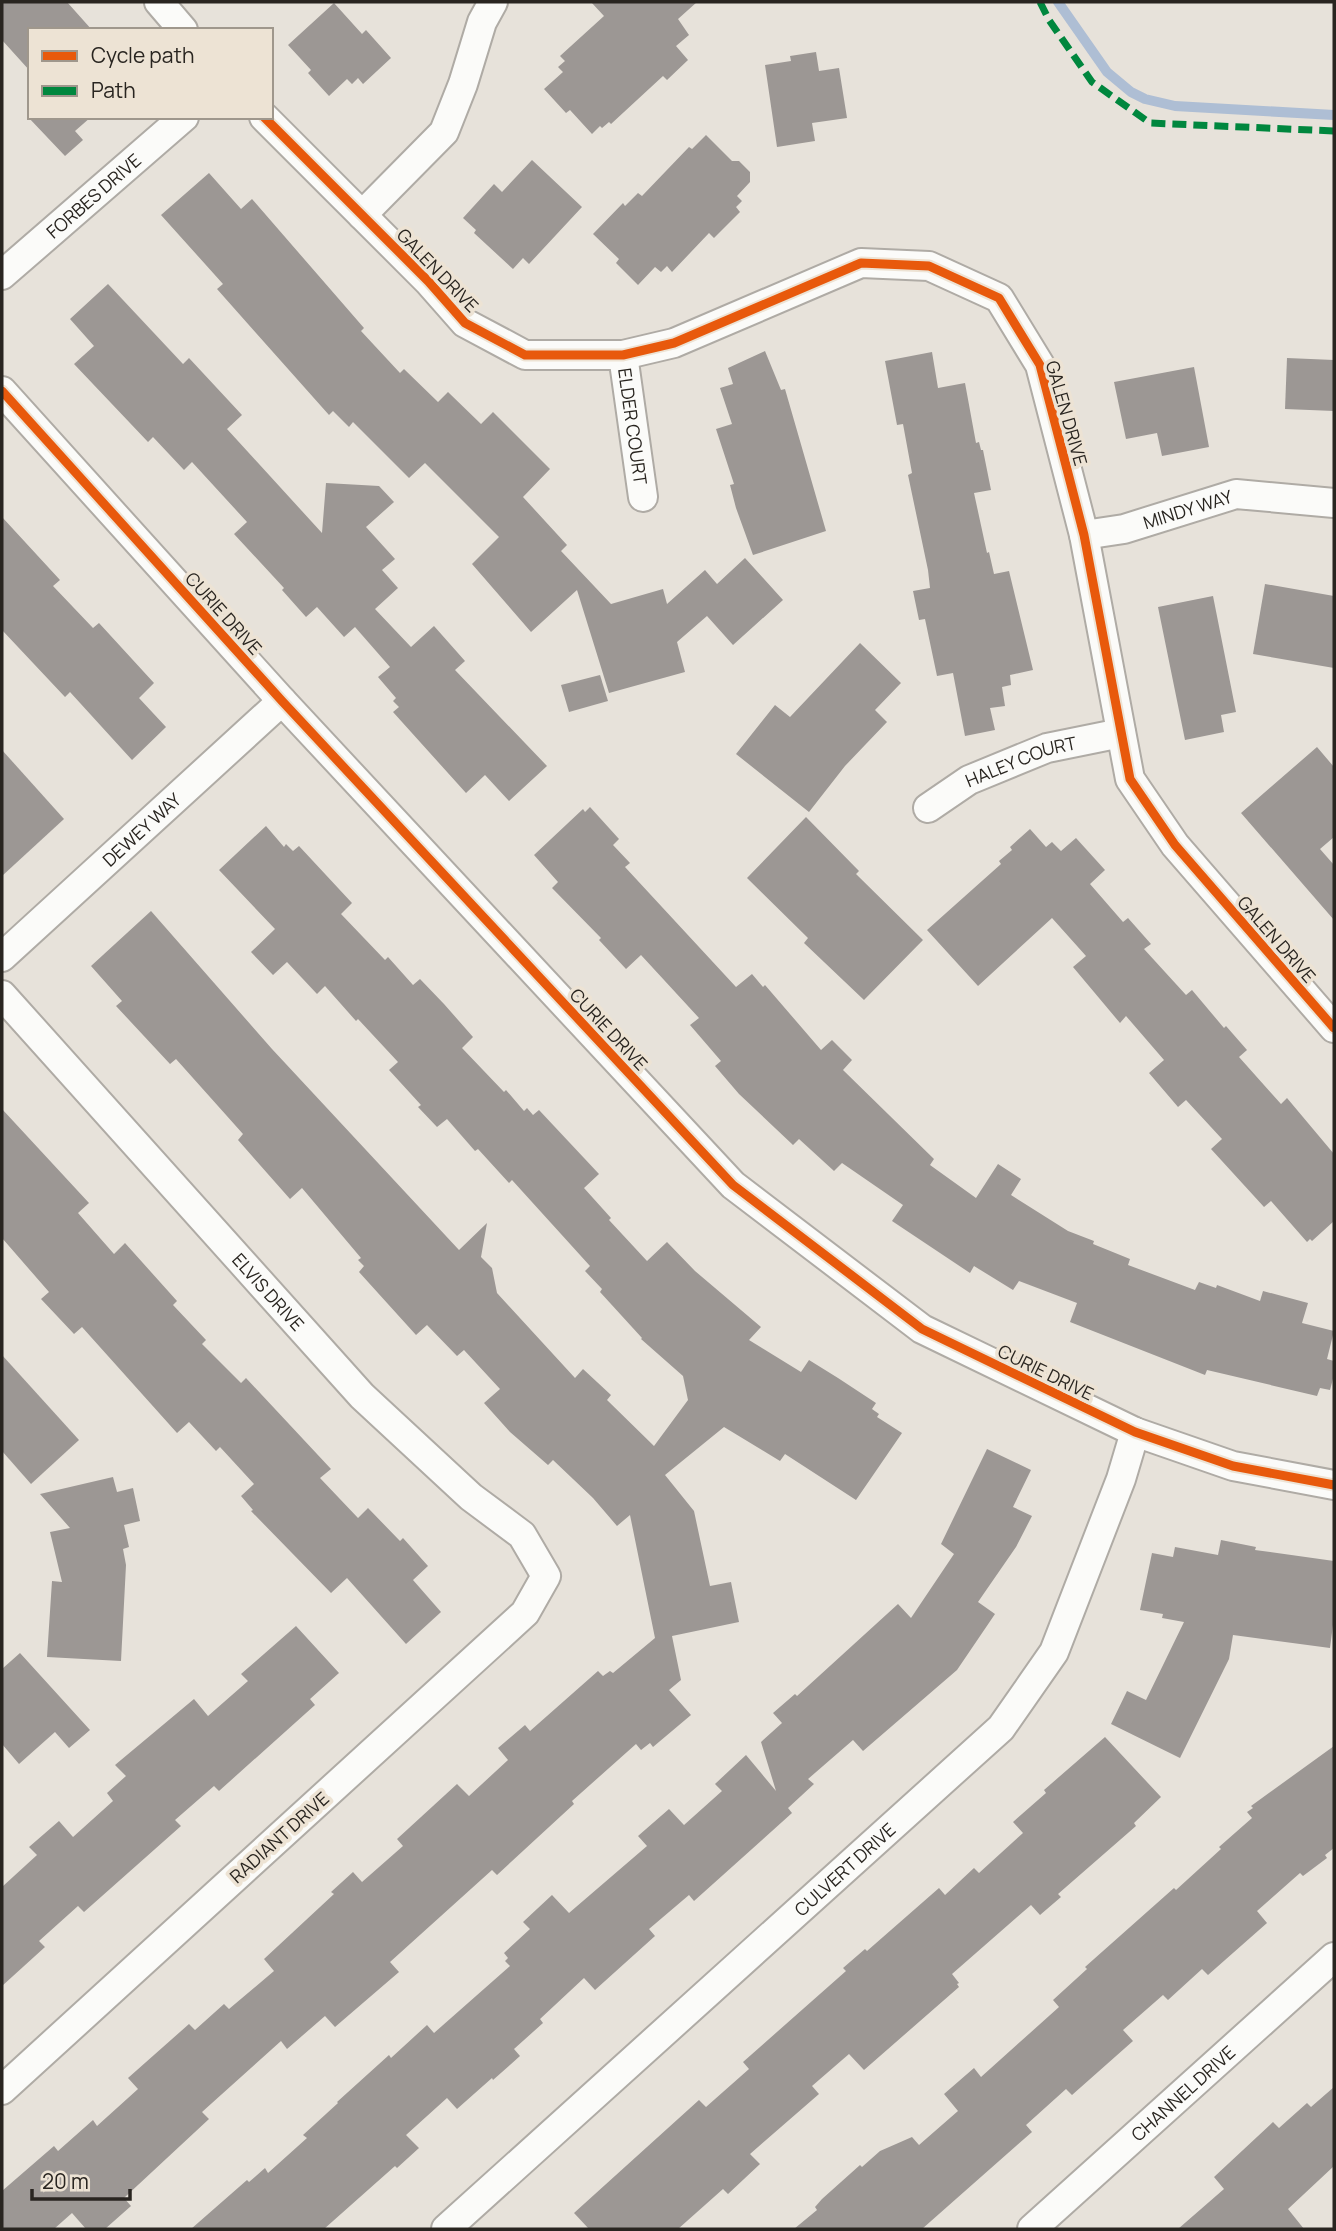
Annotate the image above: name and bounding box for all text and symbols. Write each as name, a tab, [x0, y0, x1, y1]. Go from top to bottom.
legend	[28, 28, 273, 119]
text: Cycle path	[91, 41, 194, 69]
text: Path	[91, 76, 136, 104]
street label: FORBES DRIVE	[41, 148, 146, 243]
street label: GALEN DRIVE	[392, 223, 484, 317]
street label: GALEN DRIVE	[1041, 358, 1093, 468]
street label: ELDER COURT	[613, 366, 653, 486]
street label: MINDY WAY	[1140, 484, 1236, 534]
street label: CURIE DRIVE	[180, 566, 268, 660]
street label: HALEY COURT	[962, 730, 1078, 792]
street label: DEWEY WAY	[97, 787, 187, 871]
street label: GALEN DRIVE	[1233, 890, 1321, 988]
street label: CURIE DRIVE	[565, 983, 653, 1075]
street label: ELVIS DRIVE	[227, 1248, 310, 1336]
street label: CURIE DRIVE	[994, 1338, 1098, 1406]
street label: RADIANT DRIVE	[224, 1786, 334, 1888]
street label: CULVERT DRIVE	[789, 1817, 900, 1921]
street label: CHANNEL DRIVE	[1126, 2040, 1240, 2146]
scale bar	[32, 2158, 130, 2202]
text: 20 m	[42, 2167, 89, 2195]

